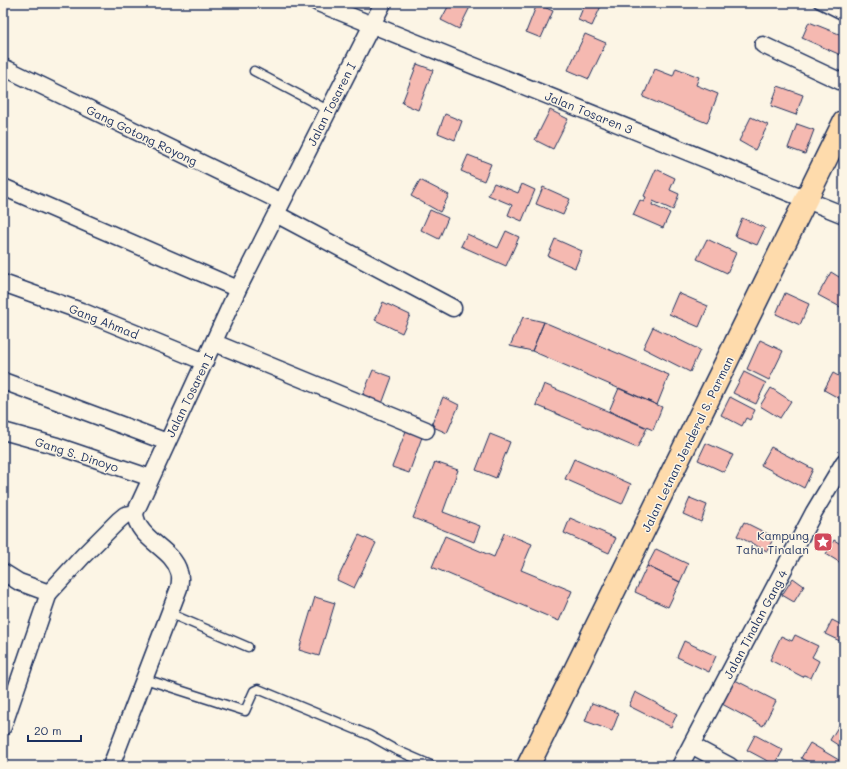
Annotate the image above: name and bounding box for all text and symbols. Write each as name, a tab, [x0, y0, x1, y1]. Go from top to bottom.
street label: Jalan Tosaren I	[303, 60, 359, 148]
street label: Jalan Tosaren 3	[543, 87, 635, 137]
street label: Gang Gotong Royong	[84, 101, 200, 169]
street label: Gang Ahmad	[67, 300, 141, 342]
street label: Jalan Tosaren I	[162, 350, 216, 440]
street label: Jalan Letnan Jenderal S. Parman	[637, 354, 737, 534]
street label: Gang S. Dinoyo	[33, 433, 121, 475]
place label: Kampung Tahu Tinalan	[736, 527, 809, 557]
place icon: Kampung Tahu Tinalan	[812, 531, 834, 553]
street label: Jalan Tinalan Gang 4	[719, 567, 791, 681]
scale bar	[28, 717, 81, 743]
text: 20 m	[34, 722, 62, 738]

